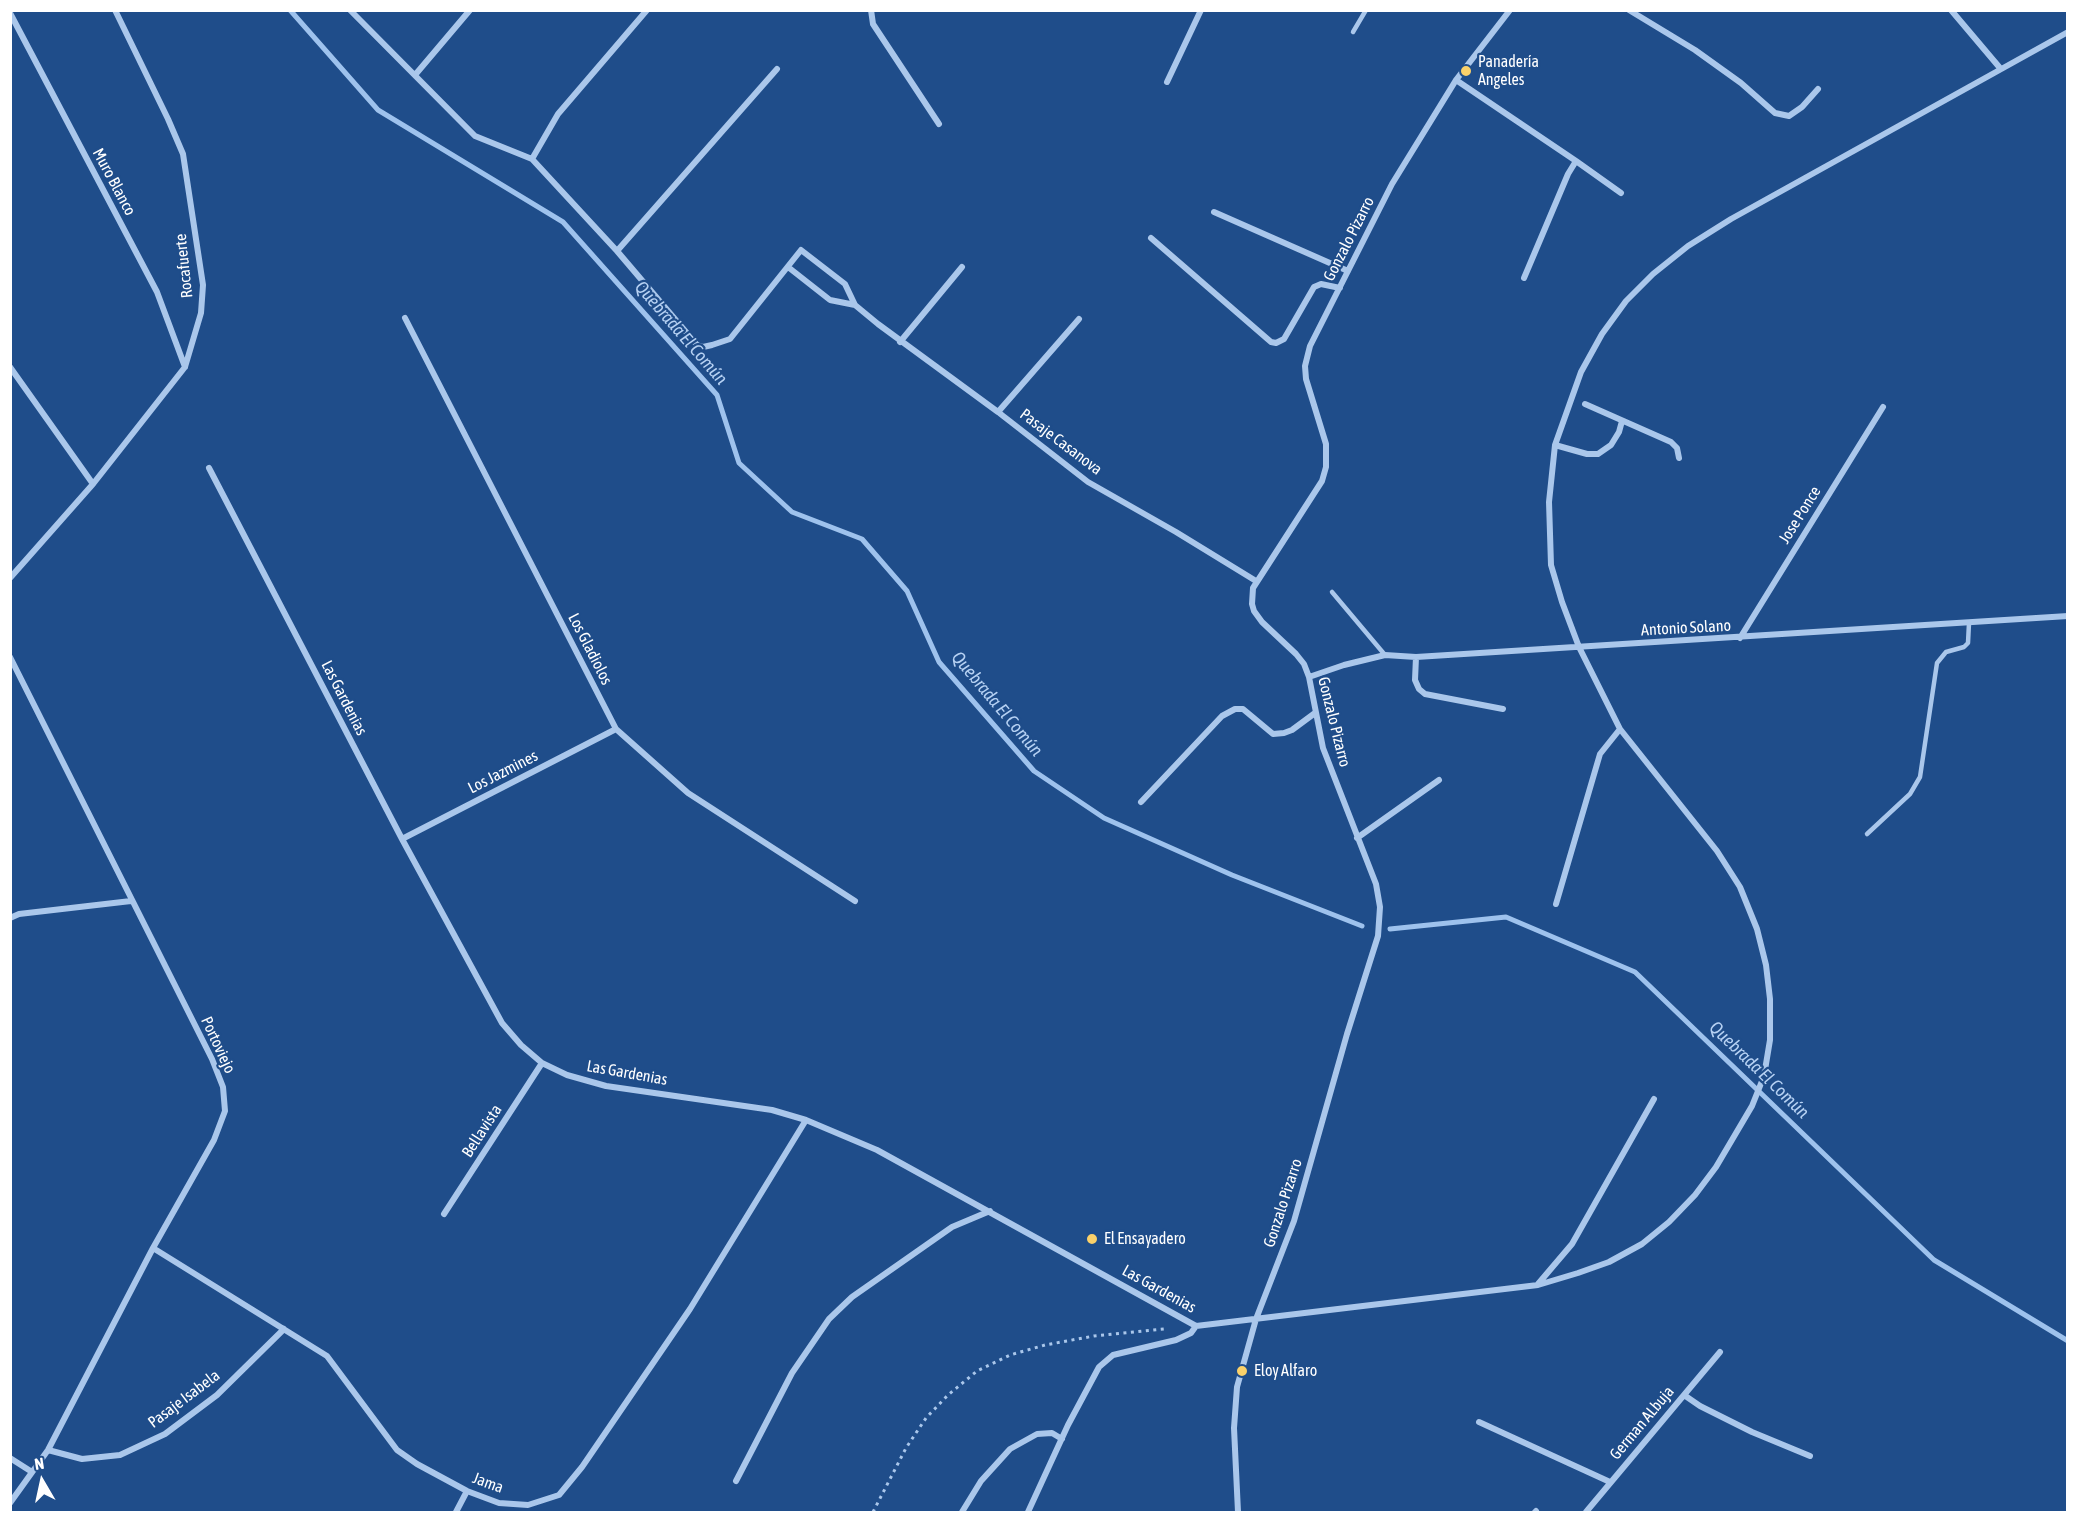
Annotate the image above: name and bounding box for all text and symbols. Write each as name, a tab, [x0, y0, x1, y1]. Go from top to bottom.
place label: Panadería Angeles	[1478, 52, 1539, 90]
marker: Panadería Angeles	[1459, 64, 1473, 78]
street label: Muro Blanco	[88, 145, 140, 219]
street label: Gonzalo Pizarro	[1320, 194, 1378, 284]
street label: Rocafuerte	[171, 233, 197, 299]
water label: Quebrada El Común	[630, 277, 732, 389]
street label: Pasaje Casanova	[1016, 405, 1106, 479]
street label: Jose Ponce	[1775, 483, 1825, 547]
street label: Los Gladiolos	[564, 610, 616, 688]
street label: Antonio Solano	[1641, 616, 1731, 640]
water label: Quebrada El Común	[947, 647, 1047, 761]
street label: Las Gardenias	[317, 657, 371, 739]
street label: Gonzalo Pizarro	[1314, 675, 1354, 769]
street label: Los Jazmines	[465, 746, 541, 798]
street label: Portoviejo	[197, 1014, 239, 1076]
water label: Quebrada El Común	[1705, 1017, 1813, 1123]
street label: Las Gardenias	[585, 1056, 669, 1090]
street label: Bellavista	[458, 1101, 506, 1161]
street label: Gonzalo Pizarro	[1260, 1156, 1306, 1250]
place label: El Ensayadero	[1104, 1229, 1186, 1249]
marker: El Ensayadero	[1085, 1232, 1099, 1246]
street label: Las Gardenias	[1119, 1261, 1199, 1317]
place label: Eloy Alfaro	[1254, 1361, 1317, 1381]
marker: Eloy Alfaro	[1235, 1364, 1249, 1378]
street label: Pasaje Isabela	[144, 1366, 224, 1432]
street label: German ALbuja	[1606, 1382, 1678, 1464]
north arrow	[12, 1451, 72, 1511]
text: N	[33, 1454, 45, 1473]
street label: Jama	[470, 1469, 506, 1497]

